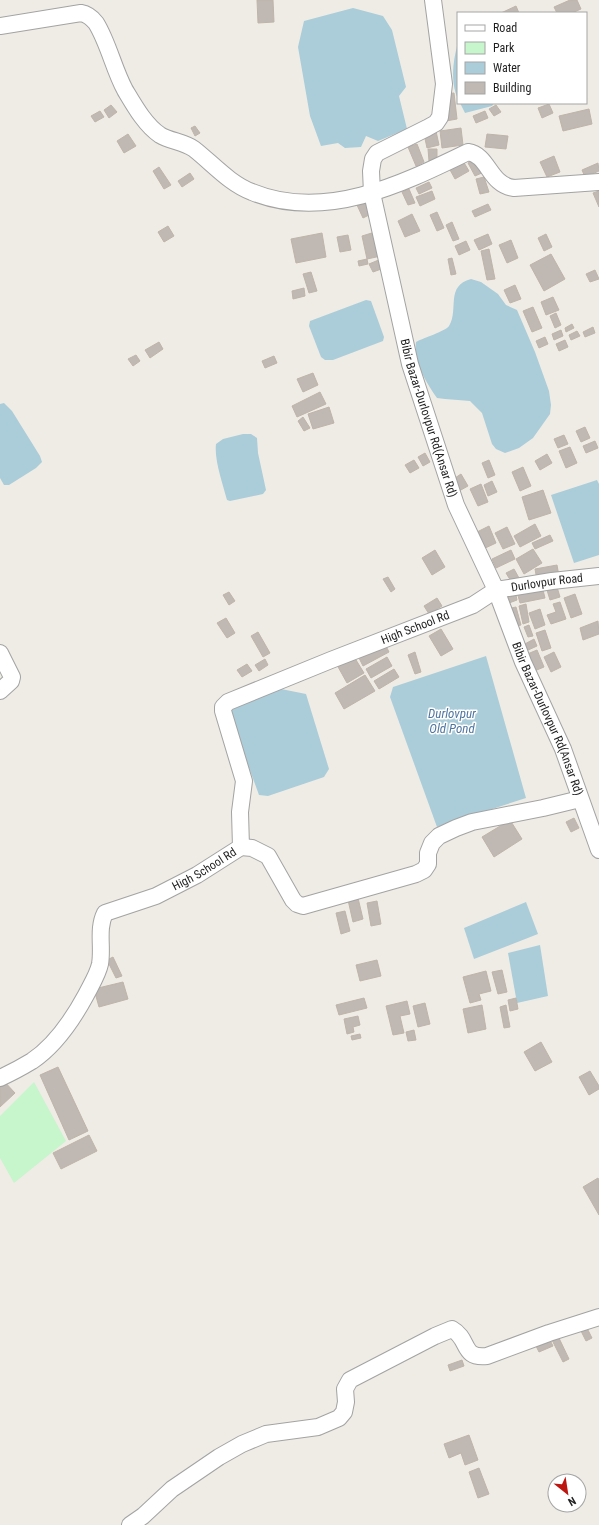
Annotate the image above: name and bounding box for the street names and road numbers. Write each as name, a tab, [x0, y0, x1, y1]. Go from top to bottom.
street label: Bibir Bazar-Durlovpur Rd(Ansar Rd)	[398, 337, 460, 499]
street label: Durlovpur Road	[510, 571, 584, 594]
street label: High School Rd	[379, 608, 451, 647]
street label: Bibir Bazar-Durlovpur Rd(Ansar Rd)	[509, 640, 586, 797]
street label: High School Rd	[170, 845, 239, 894]

